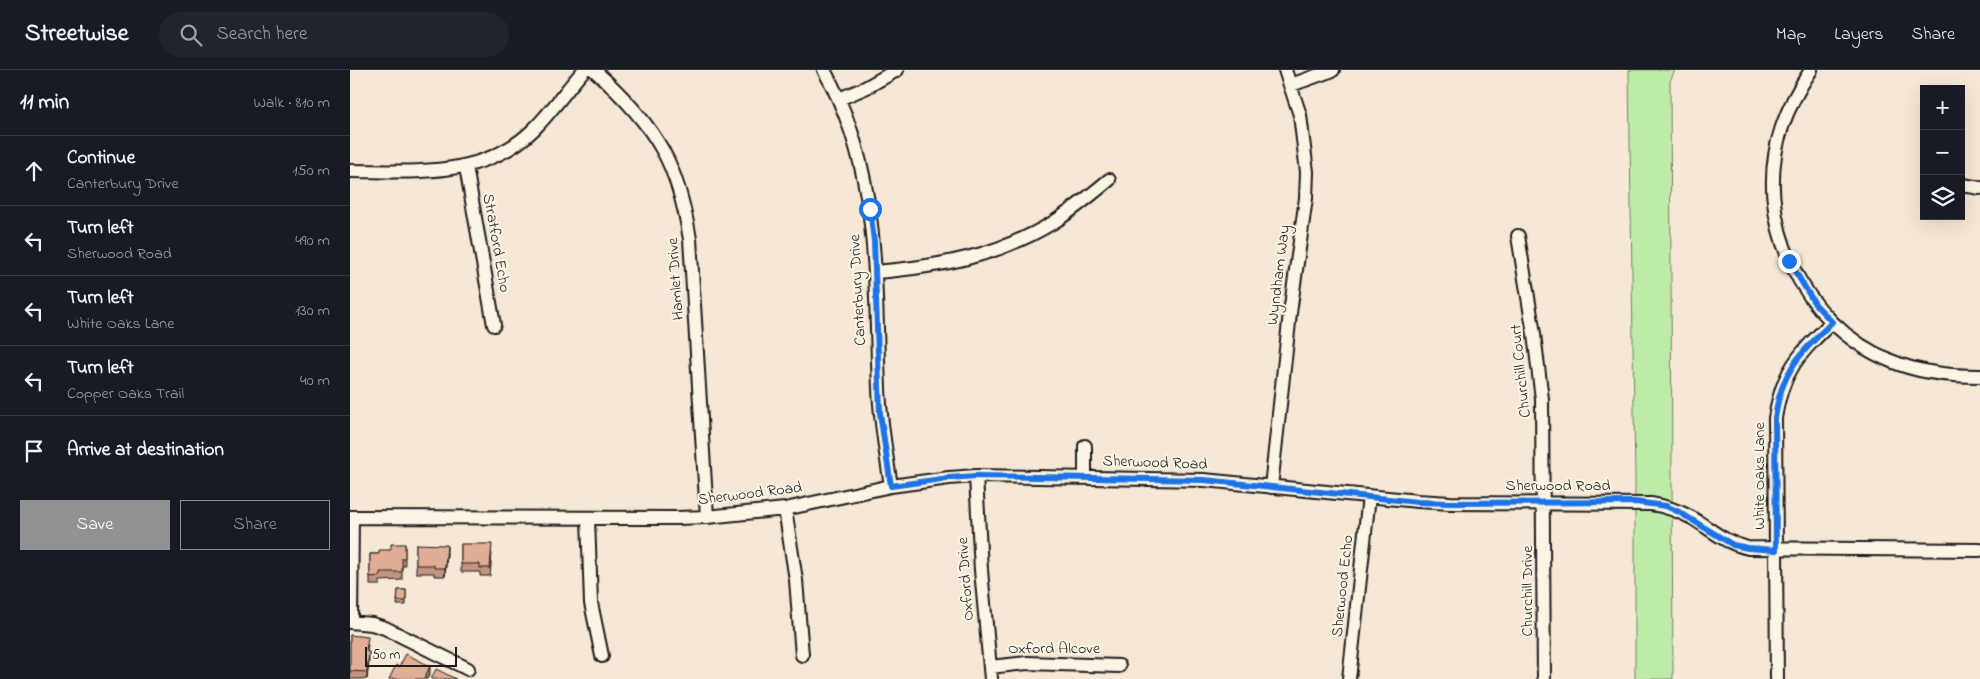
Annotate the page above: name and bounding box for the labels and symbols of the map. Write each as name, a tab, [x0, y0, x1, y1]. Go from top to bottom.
street label: Stratford Echo	[475, 192, 517, 294]
route start	[859, 198, 882, 221]
street label: Wyndham Way	[1261, 223, 1297, 326]
street label: Canterbury Drive	[843, 233, 873, 346]
street label: Hamlet Drive	[661, 236, 691, 321]
route end	[1778, 250, 1801, 273]
street label: Churchill Court	[1504, 322, 1538, 419]
street label: White Oaks Lane	[1748, 422, 1772, 530]
street label: Sherwood Road	[1102, 449, 1208, 477]
street label: Sherwood Road	[1506, 474, 1610, 498]
street label: Sherwood Road	[697, 476, 803, 512]
street label: Sherwood Echo	[1326, 534, 1360, 638]
street label: Oxford Drive	[951, 536, 981, 622]
street label: Churchill Drive	[1516, 545, 1540, 636]
street label: Oxford Alcove	[1008, 637, 1101, 661]
scale bar	[365, 644, 458, 667]

